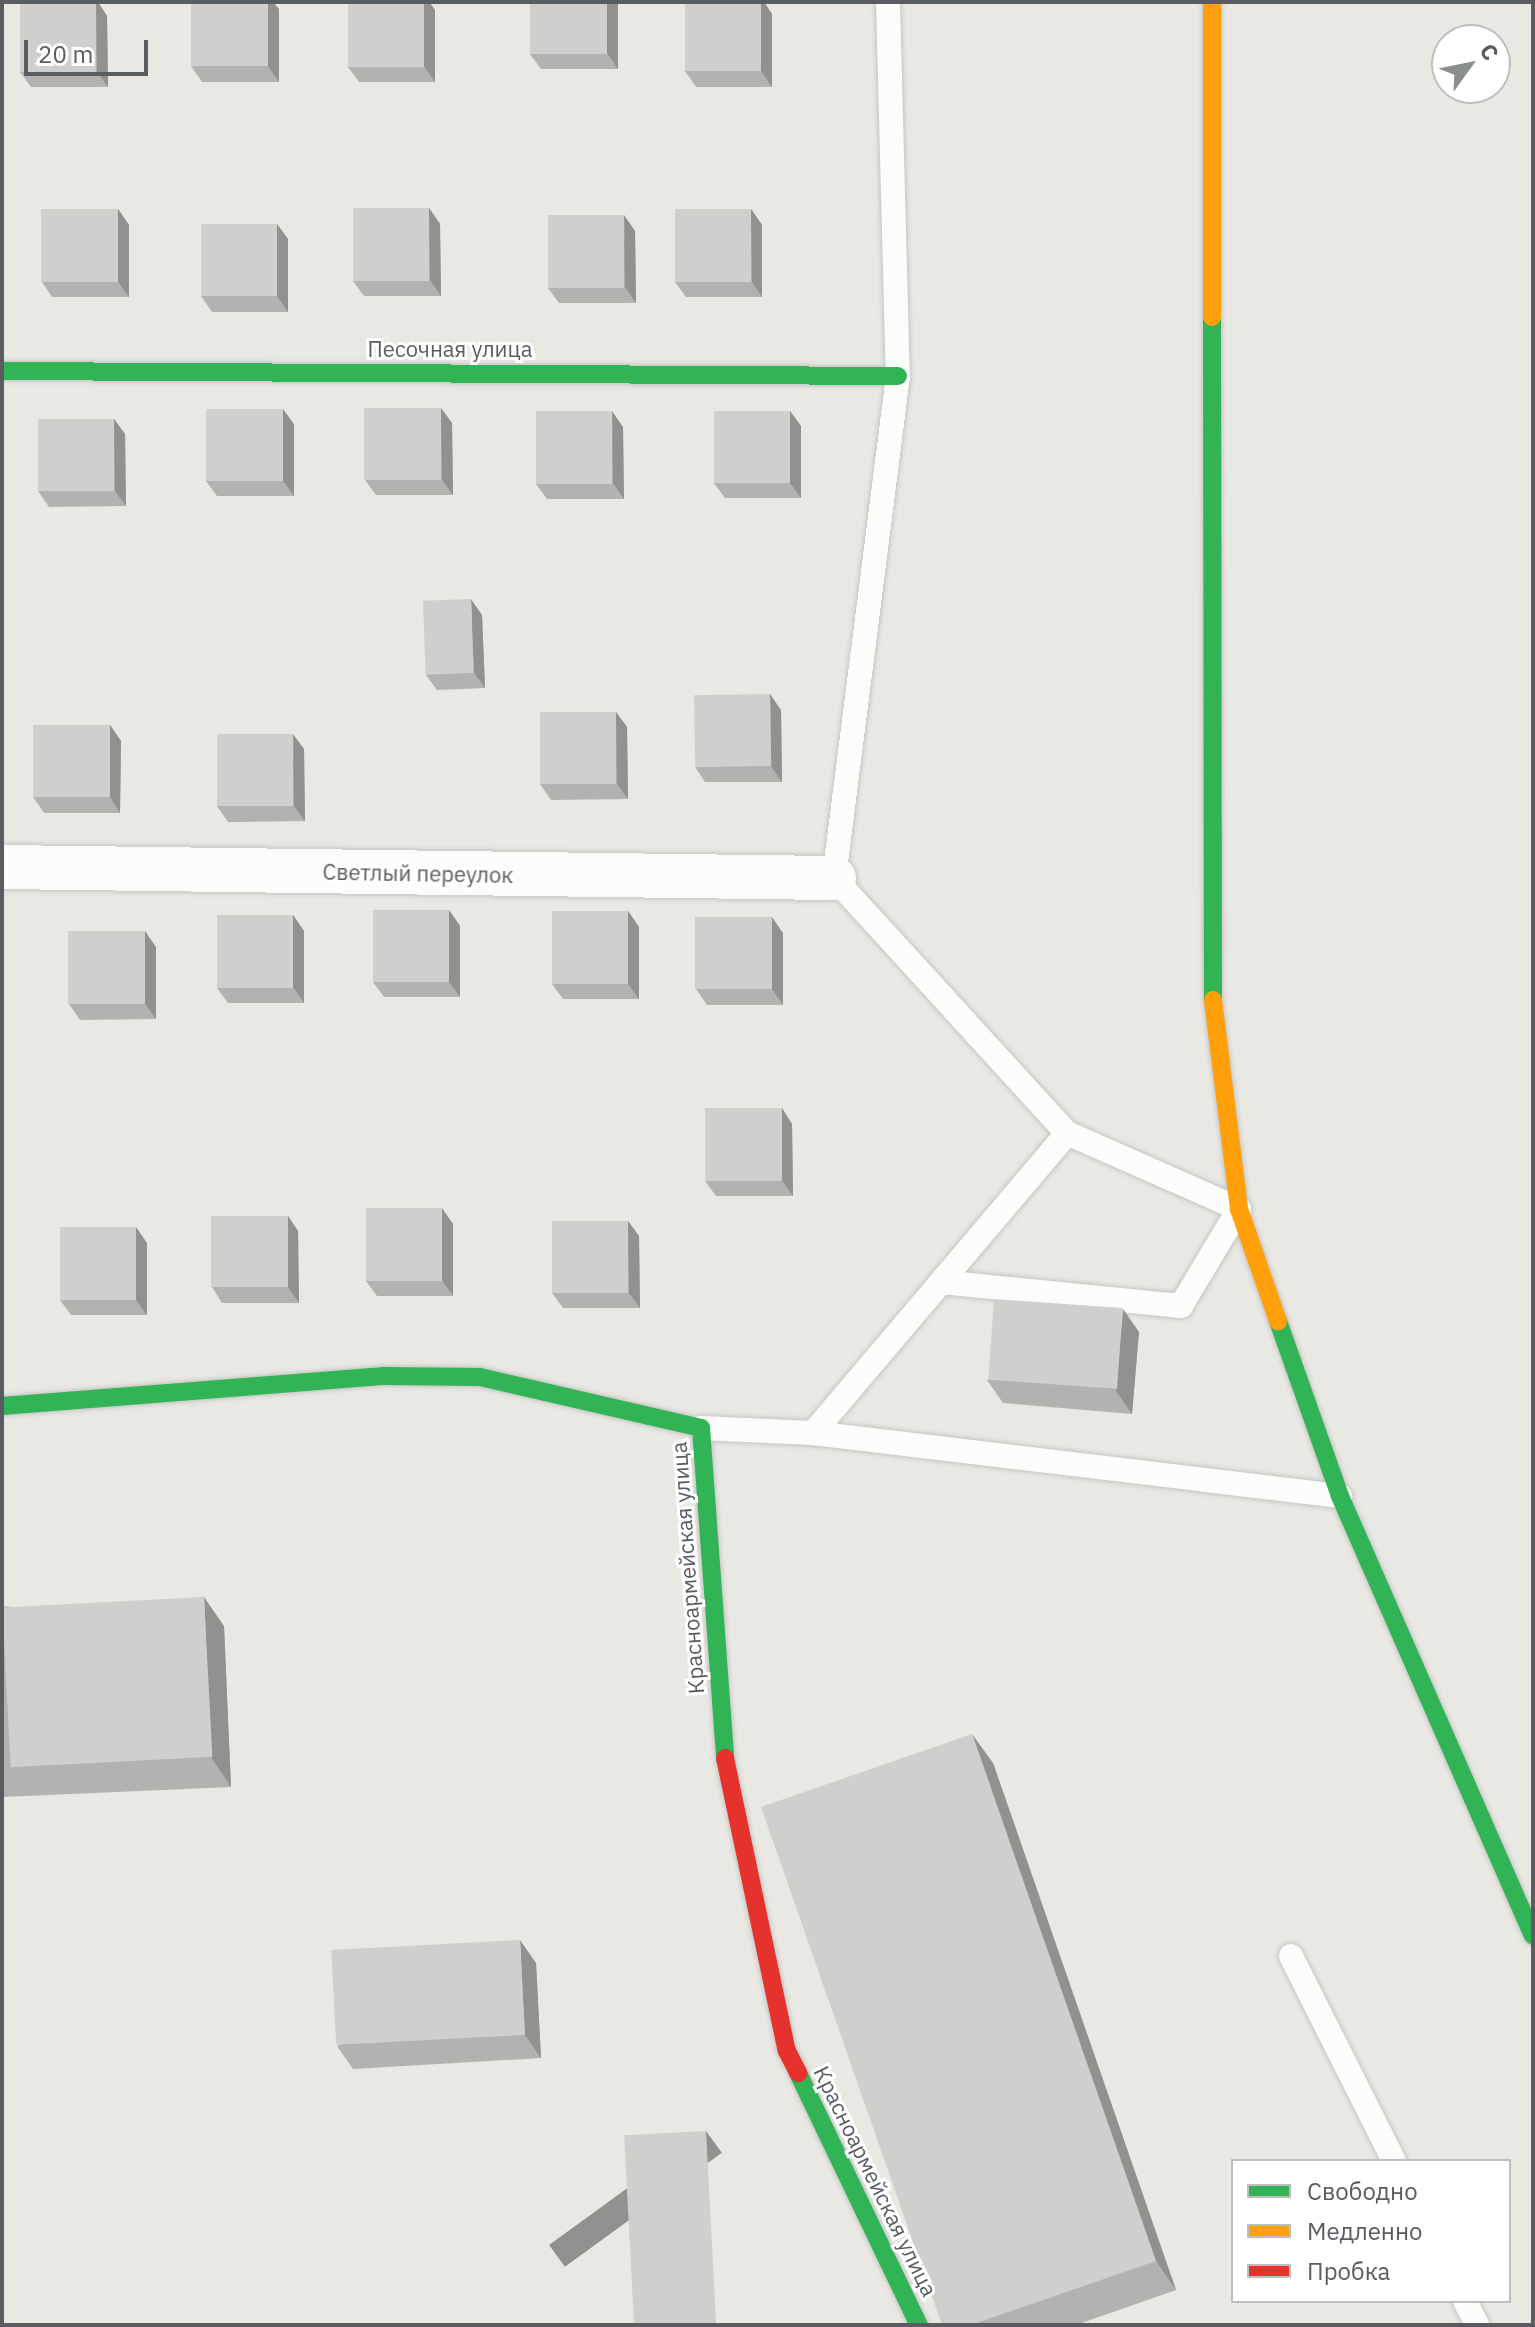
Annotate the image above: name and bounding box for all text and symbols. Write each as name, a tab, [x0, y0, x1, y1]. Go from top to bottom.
scale bar	[28, 24, 152, 74]
north arrow	[1431, 24, 1511, 104]
text: 20 m	[38, 38, 93, 70]
text: С	[1474, 38, 1506, 66]
street label: Песочная улица	[368, 336, 532, 362]
street label: Светлый переулок	[322, 858, 514, 888]
street label: Красноармейская улица	[665, 1441, 709, 1695]
street label: Красноармейская улица	[809, 2062, 943, 2300]
legend	[1231, 2159, 1511, 2303]
text: Свободно	[1307, 2175, 1418, 2207]
text: Медленно	[1307, 2215, 1423, 2247]
text: Пробка	[1307, 2255, 1390, 2287]

